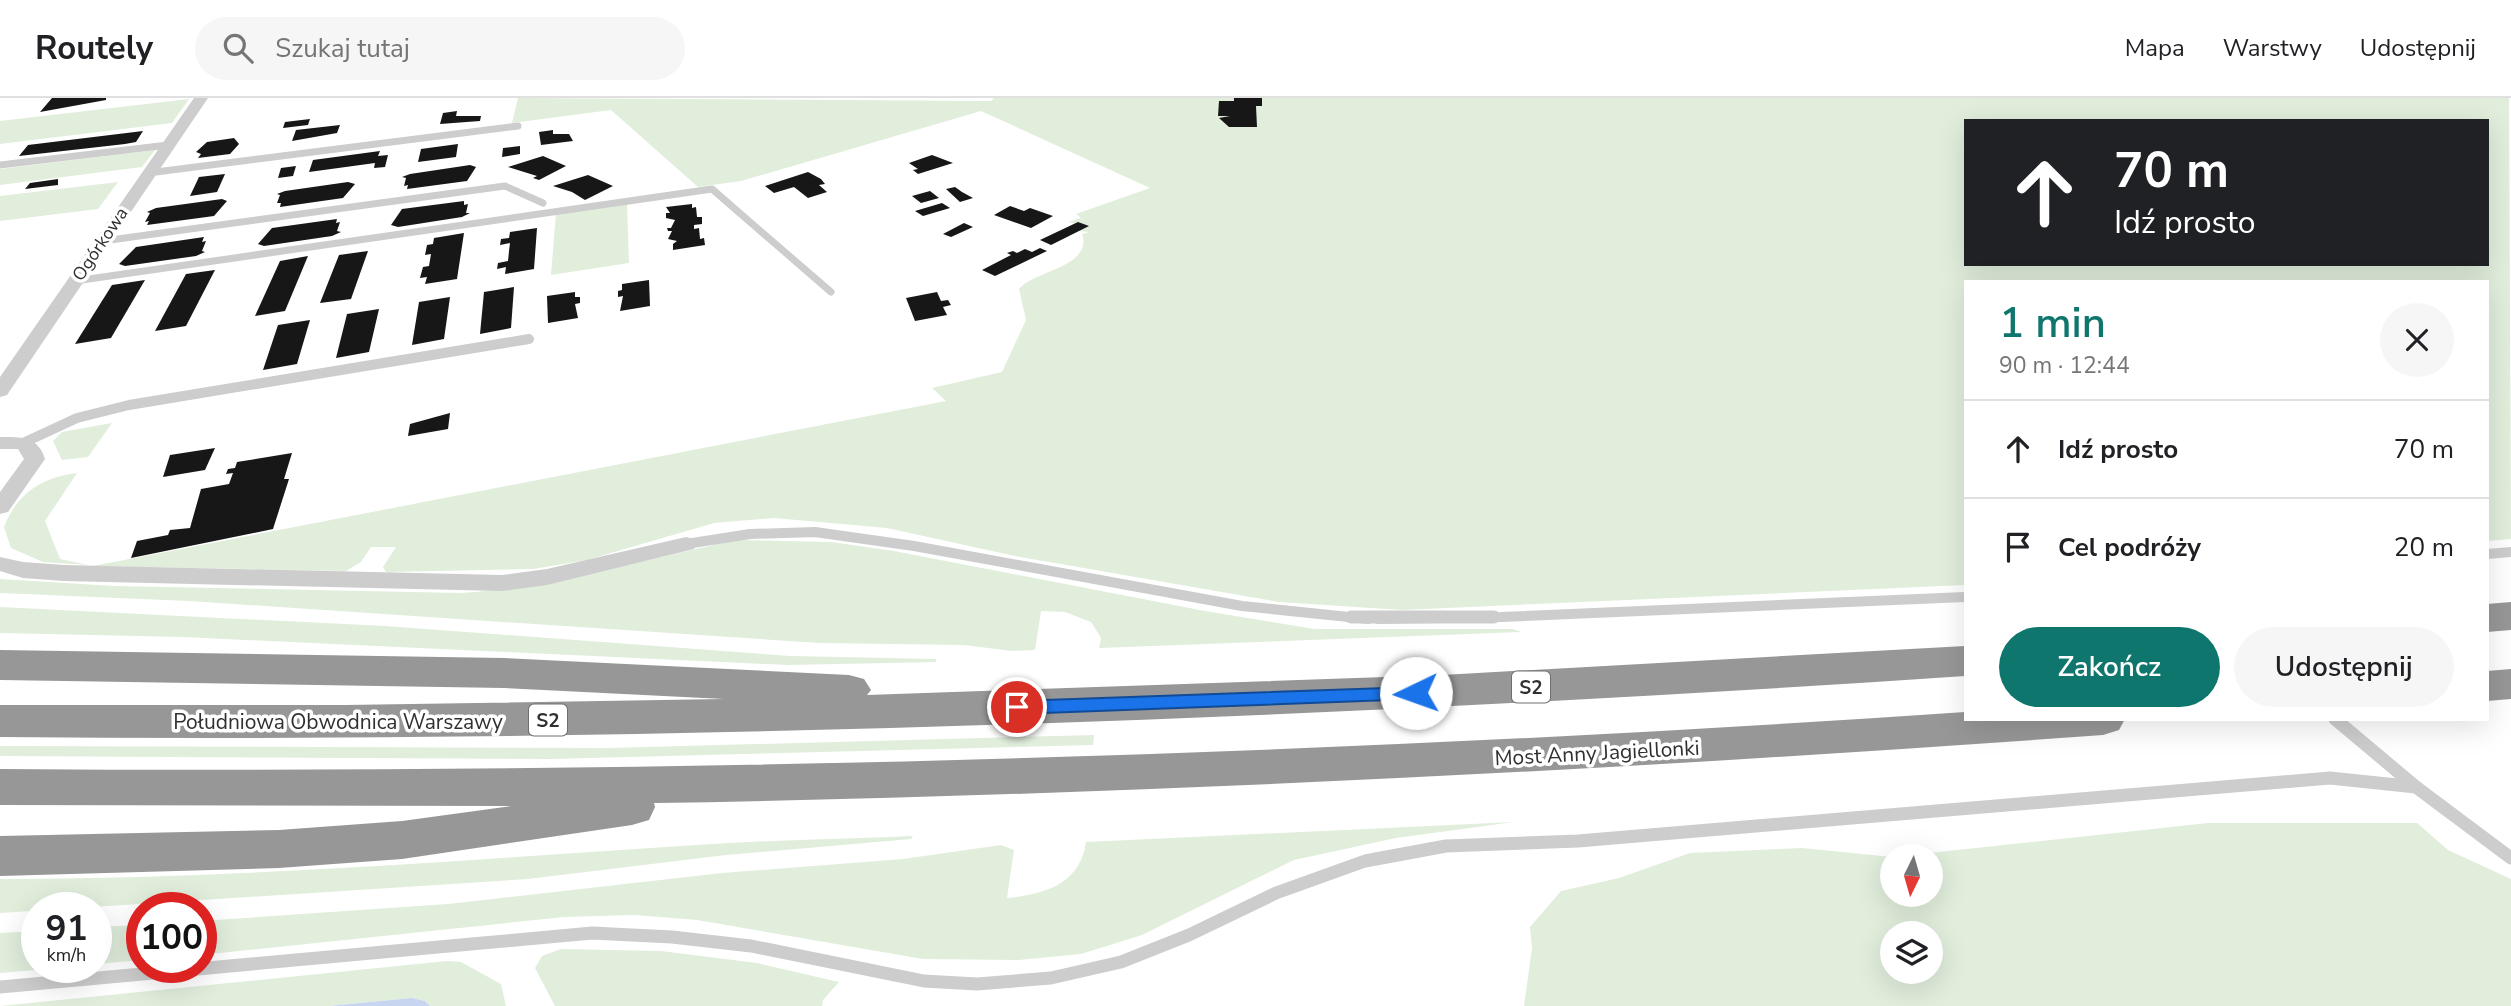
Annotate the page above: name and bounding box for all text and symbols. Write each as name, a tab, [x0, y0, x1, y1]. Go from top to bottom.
search box	[195, 17, 685, 80]
text: Routely	[35, 26, 153, 71]
icon: search	[219, 29, 257, 67]
text: Szukaj tutaj	[275, 31, 410, 66]
text: Mapa	[2125, 32, 2185, 64]
text: Warstwy	[2223, 32, 2322, 64]
text: Udostępnij	[2360, 32, 2476, 64]
text: 70 m	[2114, 137, 2229, 204]
icon: ahead	[1999, 147, 2090, 238]
text: Idź prosto	[2114, 201, 2256, 244]
street label: Ogórkowa	[67, 202, 133, 286]
text: 1 min	[1999, 295, 2106, 352]
button: close	[2380, 303, 2454, 377]
text: 90 m · 12:44	[1999, 350, 2130, 381]
icon: ahead	[1999, 430, 2037, 468]
text: Idź prosto	[2058, 432, 2178, 467]
text: 70 m	[2394, 432, 2454, 467]
icon: arrive	[1999, 528, 2037, 566]
text: Cel podróży	[2058, 530, 2201, 565]
text: 20 m	[2394, 530, 2454, 565]
button: Zakończ	[1999, 627, 2220, 707]
button: Udostępnij	[2234, 627, 2454, 707]
position arrow	[1379, 656, 1453, 730]
road number: S2	[1512, 672, 1550, 702]
pin	[987, 677, 1047, 737]
icon: arrive	[998, 688, 1036, 726]
road number: S2	[529, 705, 567, 736]
street label: Południowa Obwodnica Warszawy	[173, 708, 503, 736]
street label: Most Anny Jagiellonki	[1494, 734, 1700, 772]
north arrow	[1880, 844, 1942, 906]
map controls	[1880, 844, 1943, 984]
speed limit sign: 100	[126, 892, 217, 983]
text: 91	[45, 905, 88, 952]
button: layers	[1880, 921, 1943, 984]
text: km/h	[47, 943, 86, 967]

